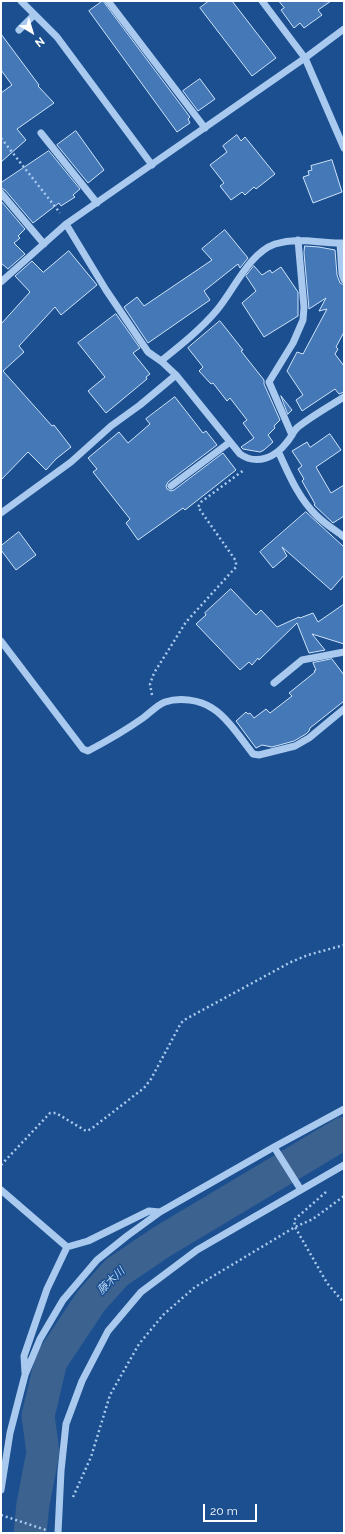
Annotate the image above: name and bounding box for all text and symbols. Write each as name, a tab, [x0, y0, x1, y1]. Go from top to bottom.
north arrow	[12, 12, 52, 52]
text: N	[32, 34, 47, 50]
water label: 藤木川	[95, 1265, 127, 1297]
scale bar	[205, 1496, 259, 1522]
text: 20 m	[210, 1504, 238, 1518]

